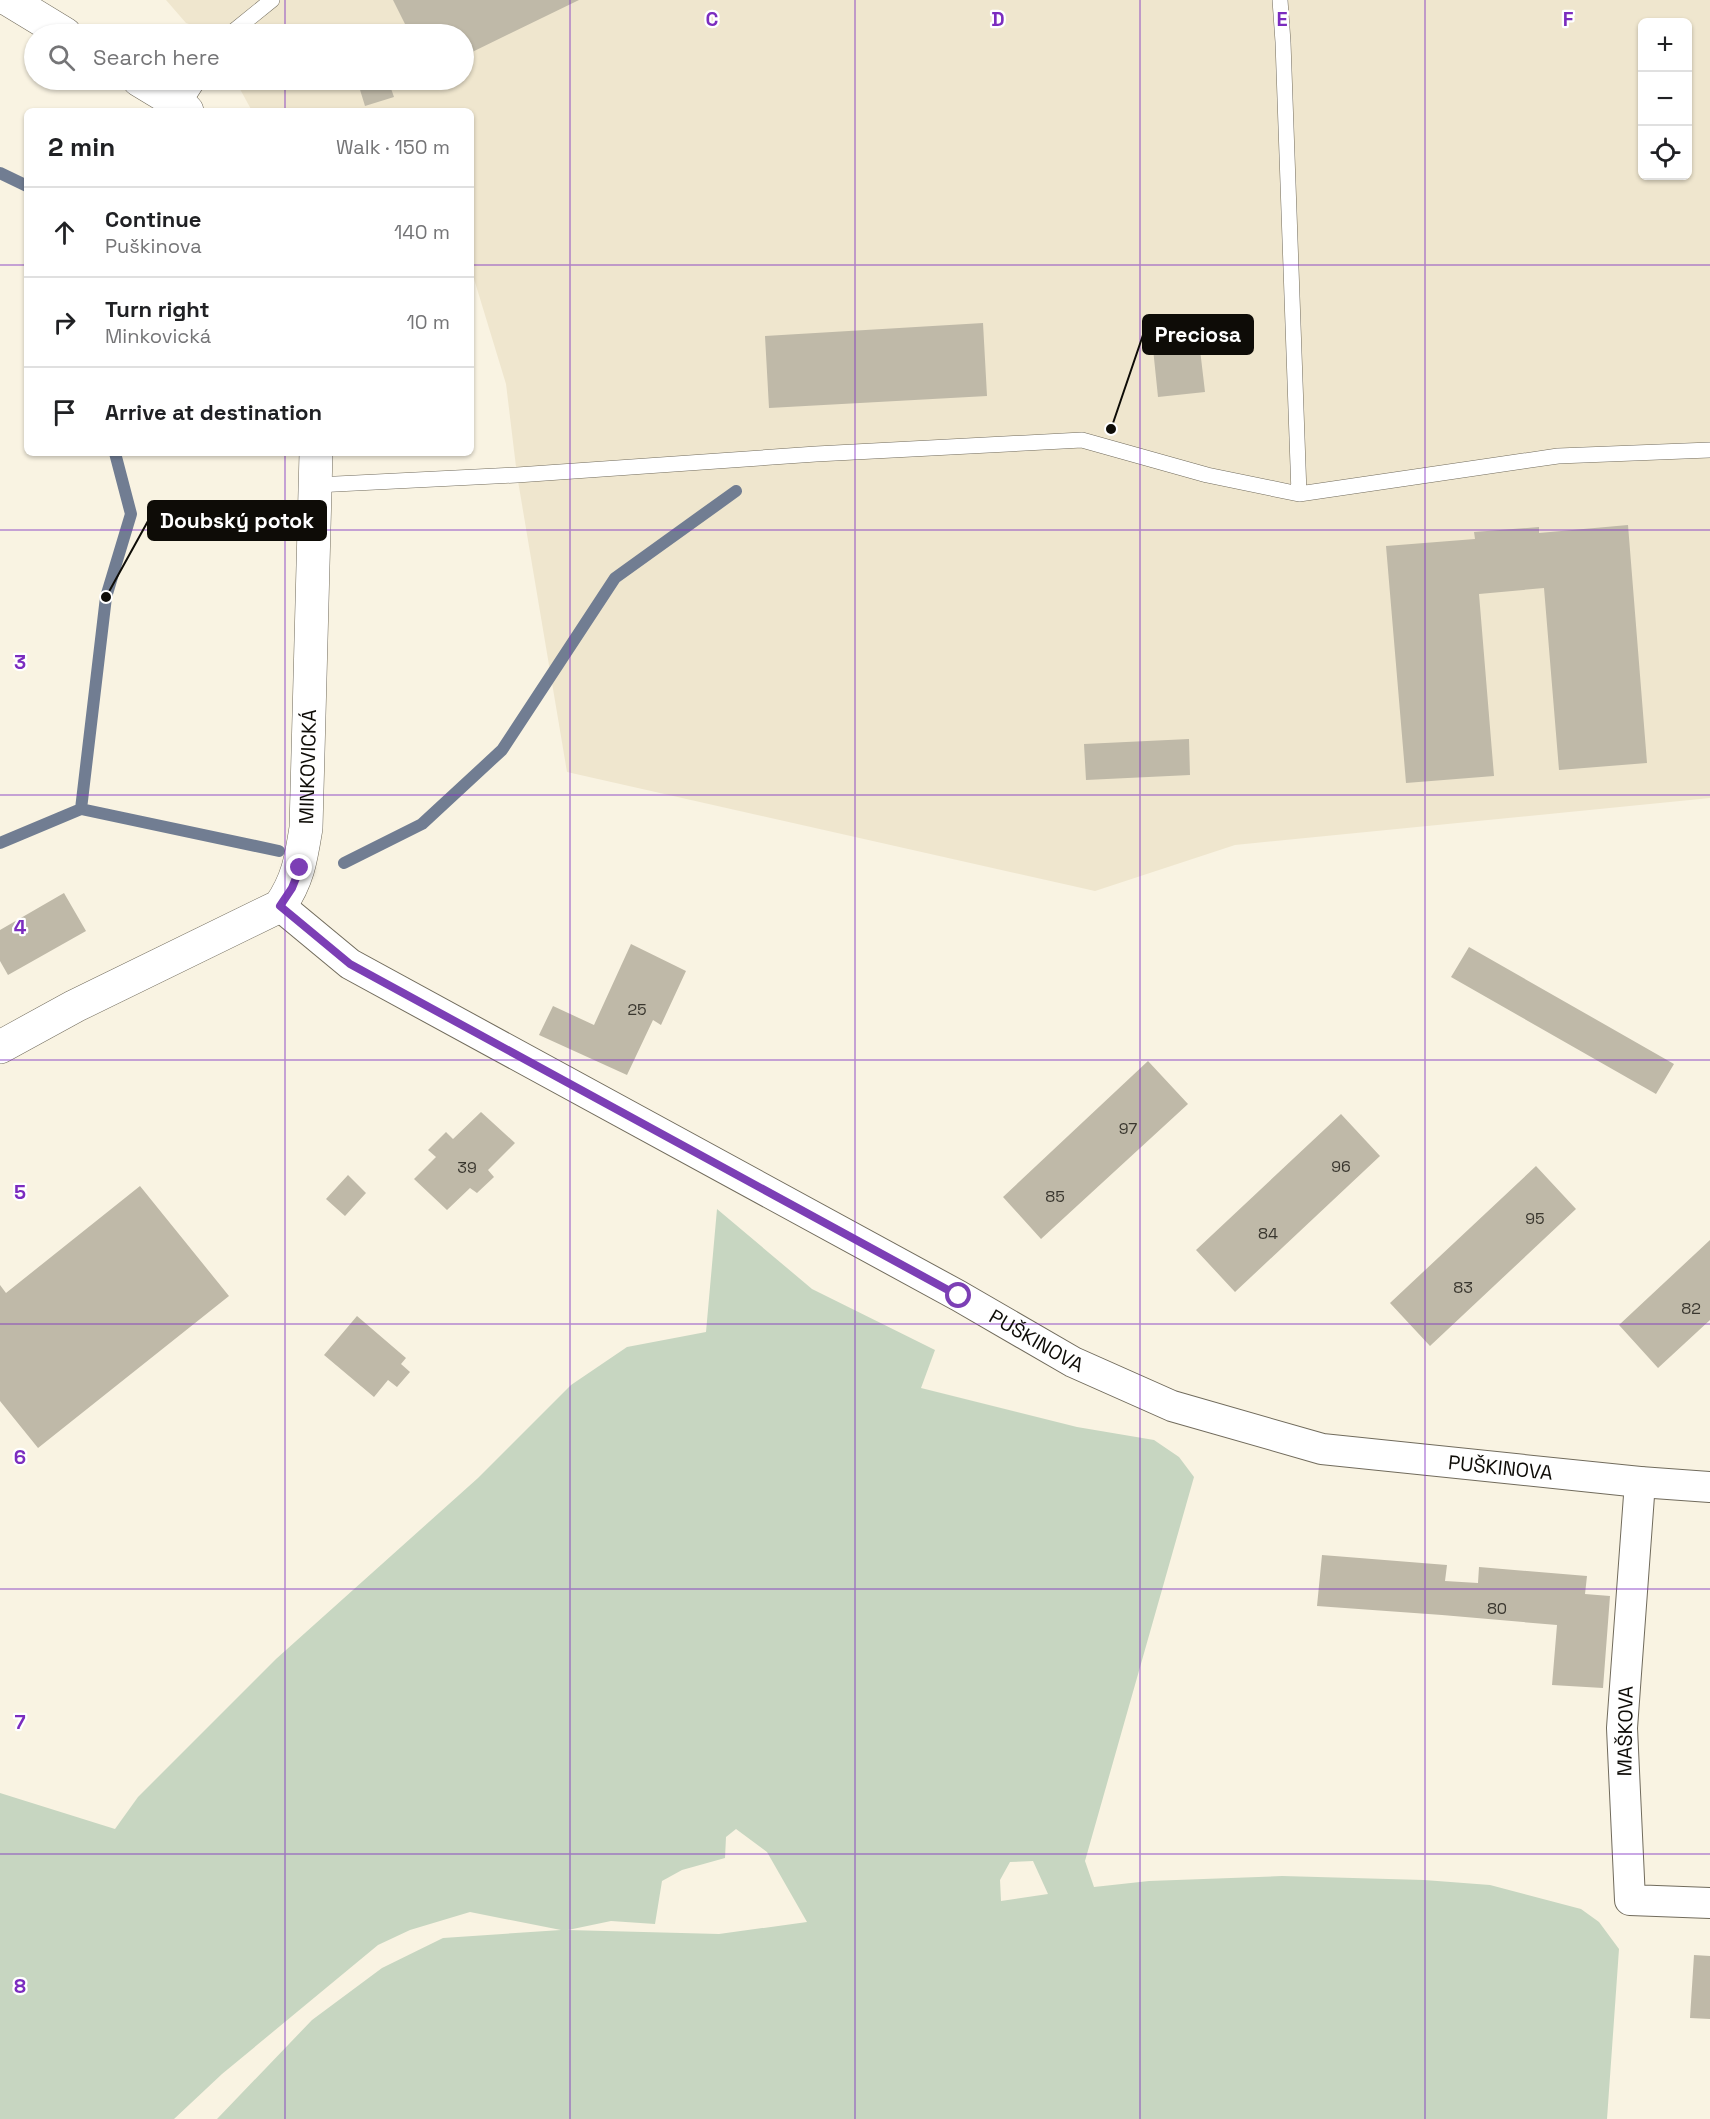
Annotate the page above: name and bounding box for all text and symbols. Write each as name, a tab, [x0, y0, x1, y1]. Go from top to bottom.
text: C	[706, 6, 719, 32]
text: D	[991, 6, 1005, 32]
text: E	[1276, 6, 1288, 32]
text: F	[1563, 6, 1574, 32]
map controls	[1638, 18, 1692, 180]
button: +	[1638, 18, 1692, 72]
search box	[24, 24, 474, 90]
icon: search	[45, 41, 78, 74]
text: Search here	[93, 43, 220, 71]
button: −	[1638, 72, 1692, 126]
button: locate	[1638, 126, 1692, 180]
text: 2 min	[48, 130, 115, 164]
text: Walk · 150 m	[336, 134, 450, 160]
text: Continue	[105, 205, 201, 233]
icon: ahead	[48, 216, 81, 249]
text: 140 m	[394, 219, 450, 245]
text: Puškinova	[105, 233, 202, 259]
text: Turn right	[105, 295, 210, 323]
icon: right	[48, 306, 81, 339]
text: 10 m	[406, 309, 450, 335]
callout: Preciosa	[1143, 315, 1253, 354]
text: Preciosa	[1155, 321, 1241, 348]
text: Minkovická	[105, 323, 211, 349]
icon: arrive	[48, 396, 81, 429]
text: Arrive at destination	[105, 398, 322, 426]
callout: Doubský potok	[148, 501, 326, 540]
text: Doubský potok	[160, 507, 314, 534]
text: 3	[14, 649, 26, 675]
street label: MINKOVICKÁ	[293, 708, 322, 825]
route end	[286, 854, 312, 880]
text: 4	[14, 914, 27, 940]
house number: 25	[627, 999, 647, 1020]
house number: 97	[1119, 1118, 1137, 1139]
house number: 96	[1331, 1156, 1351, 1177]
house number: 39	[457, 1157, 477, 1178]
text: 5	[14, 1179, 26, 1205]
house number: 85	[1045, 1186, 1065, 1207]
house number: 95	[1525, 1208, 1545, 1229]
house number: 84	[1258, 1223, 1278, 1244]
house number: 83	[1453, 1277, 1473, 1298]
route start	[945, 1282, 971, 1308]
house number: 82	[1681, 1298, 1701, 1319]
street label: PUŠKINOVA	[984, 1303, 1088, 1378]
text: 6	[14, 1444, 26, 1470]
street label: PUŠKINOVA	[1447, 1449, 1554, 1486]
house number: 80	[1487, 1598, 1507, 1619]
street label: MAŠKOVA	[1611, 1685, 1639, 1777]
text: 7	[14, 1709, 26, 1735]
text: 8	[14, 1973, 26, 1999]

